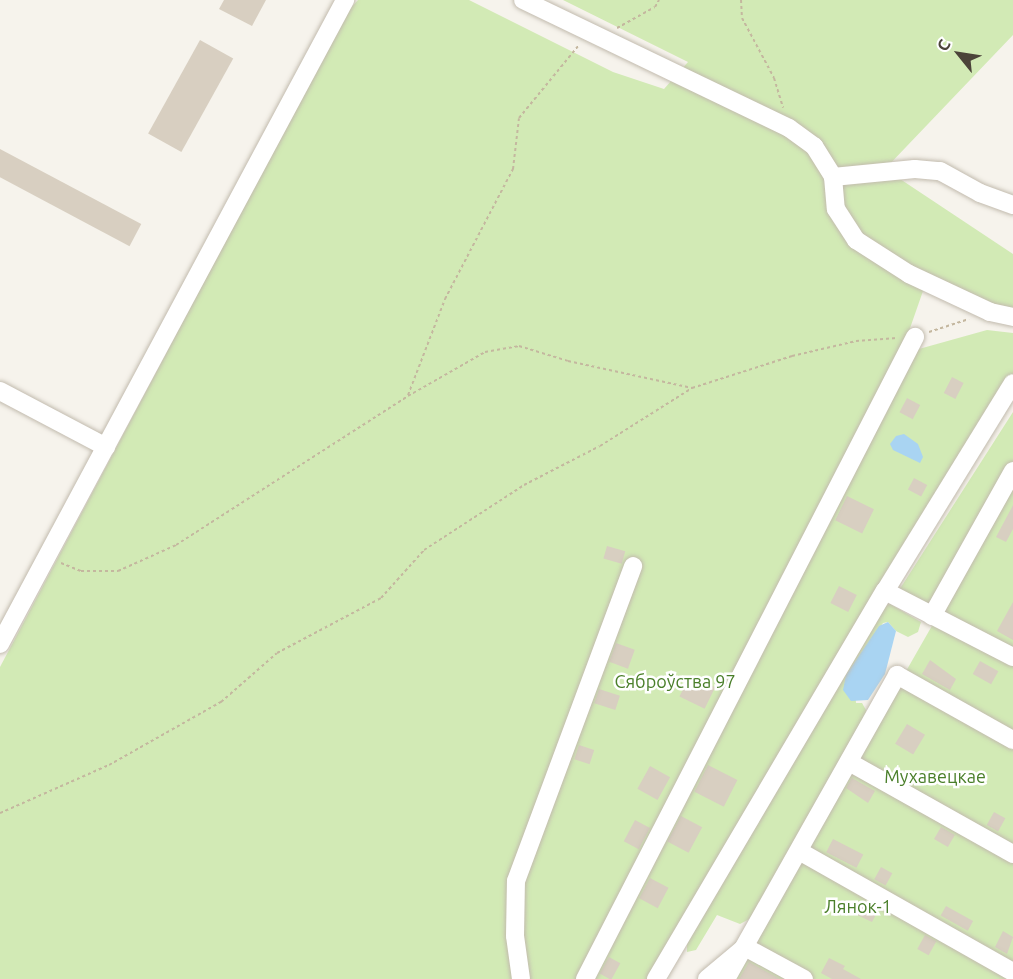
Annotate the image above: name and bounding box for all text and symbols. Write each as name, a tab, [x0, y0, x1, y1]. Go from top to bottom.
north arrow	[929, 24, 989, 84]
text: С	[933, 36, 954, 54]
park label: Сяброўства 97	[614, 670, 736, 692]
park label: Мухавецкае	[884, 765, 986, 787]
park label: Лянок-1	[824, 895, 892, 917]

